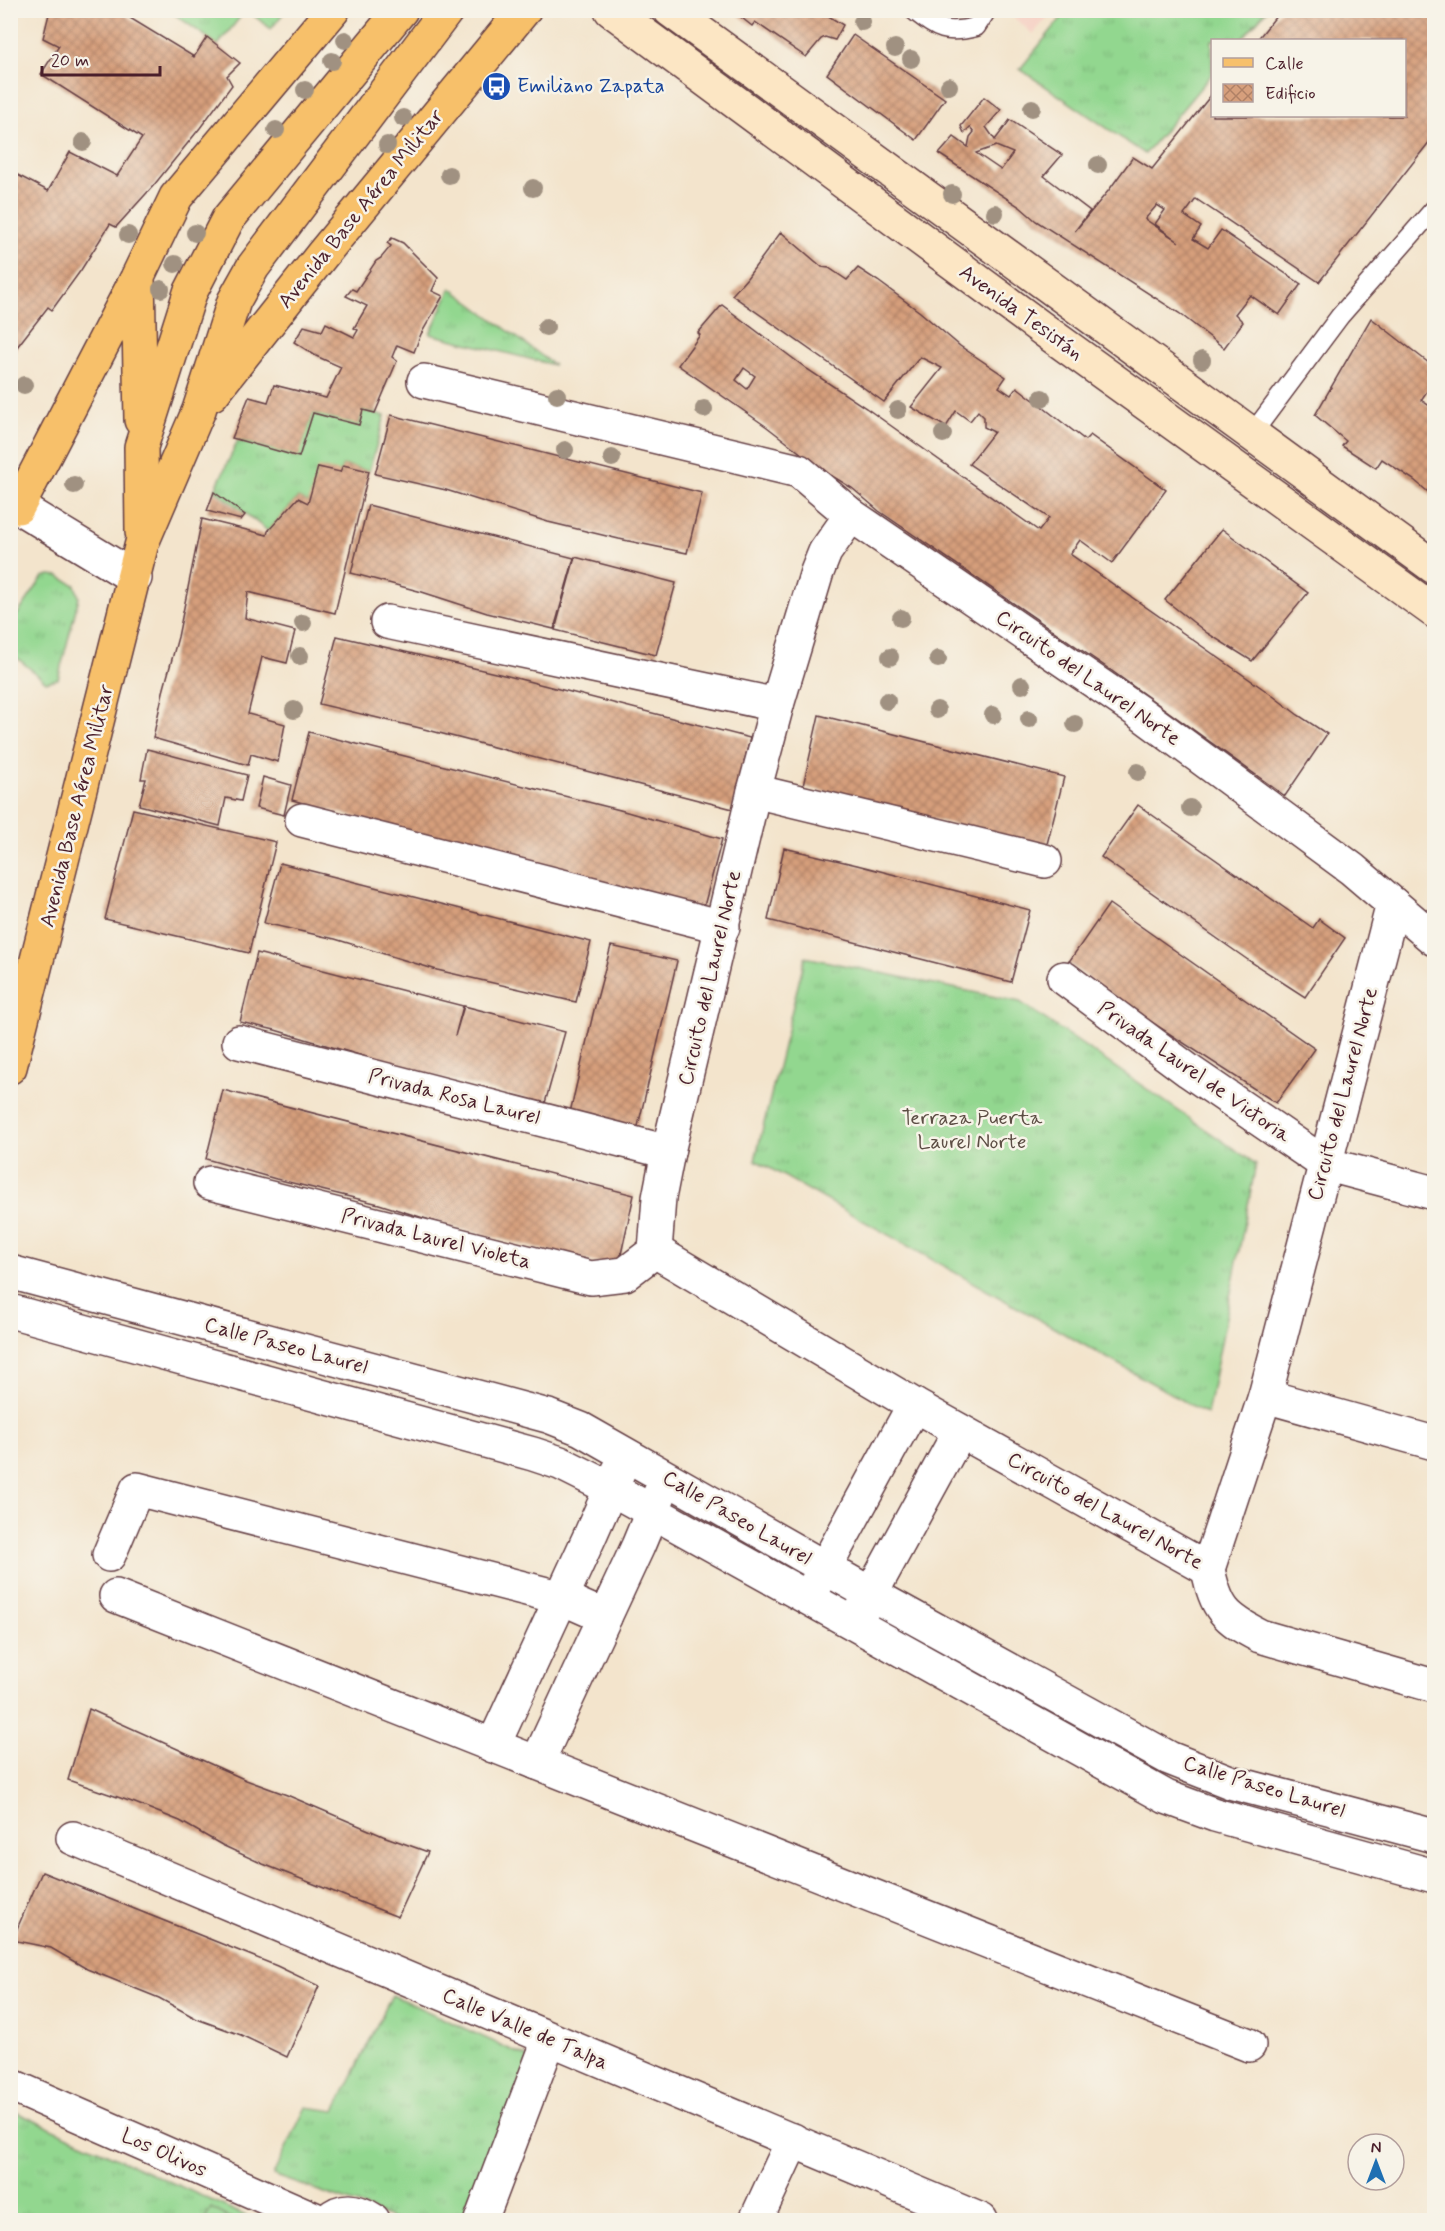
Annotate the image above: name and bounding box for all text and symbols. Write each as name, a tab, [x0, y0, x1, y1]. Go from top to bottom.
scale bar	[42, 39, 160, 77]
legend	[1211, 39, 1406, 117]
text: 20 m	[51, 49, 89, 73]
text: Calle	[1265, 52, 1304, 76]
bus stop icon: Emiliano Zapata	[480, 70, 512, 102]
place label: Emiliano Zapata	[517, 72, 665, 100]
text: Edificio	[1265, 82, 1316, 106]
street label: Avenida Base Aérea Militar	[272, 103, 450, 315]
street label: Avenida Tesistán	[953, 258, 1089, 368]
street label: Circuito del Laurel Norte	[990, 604, 1186, 752]
street label: Avenida Base Aérea Militar	[33, 681, 121, 930]
street label: Circuito del Laurel Norte	[672, 868, 748, 1088]
street label: Circuito del Laurel Norte	[1301, 984, 1385, 1204]
street label: Privada Laurel de Victoria	[1092, 995, 1296, 1150]
street label: Privada Rosa Laurel	[365, 1062, 543, 1132]
park label: Terraza Puerta Laurel Norte	[902, 1104, 1043, 1156]
street label: Privada Laurel Violeta	[338, 1202, 534, 1276]
street label: Calle Paseo Laurel	[201, 1311, 371, 1381]
street label: Circuito del Laurel Norte	[1002, 1445, 1208, 1577]
street label: Calle Paseo Laurel	[657, 1464, 817, 1572]
street label: Calle Paseo Laurel	[1180, 1749, 1348, 1825]
street label: Calle Valle de Talpa	[438, 1981, 612, 2077]
street label: Los Olivos	[117, 2122, 211, 2184]
north arrow	[1346, 2132, 1406, 2192]
text: N	[1371, 2138, 1381, 2159]

